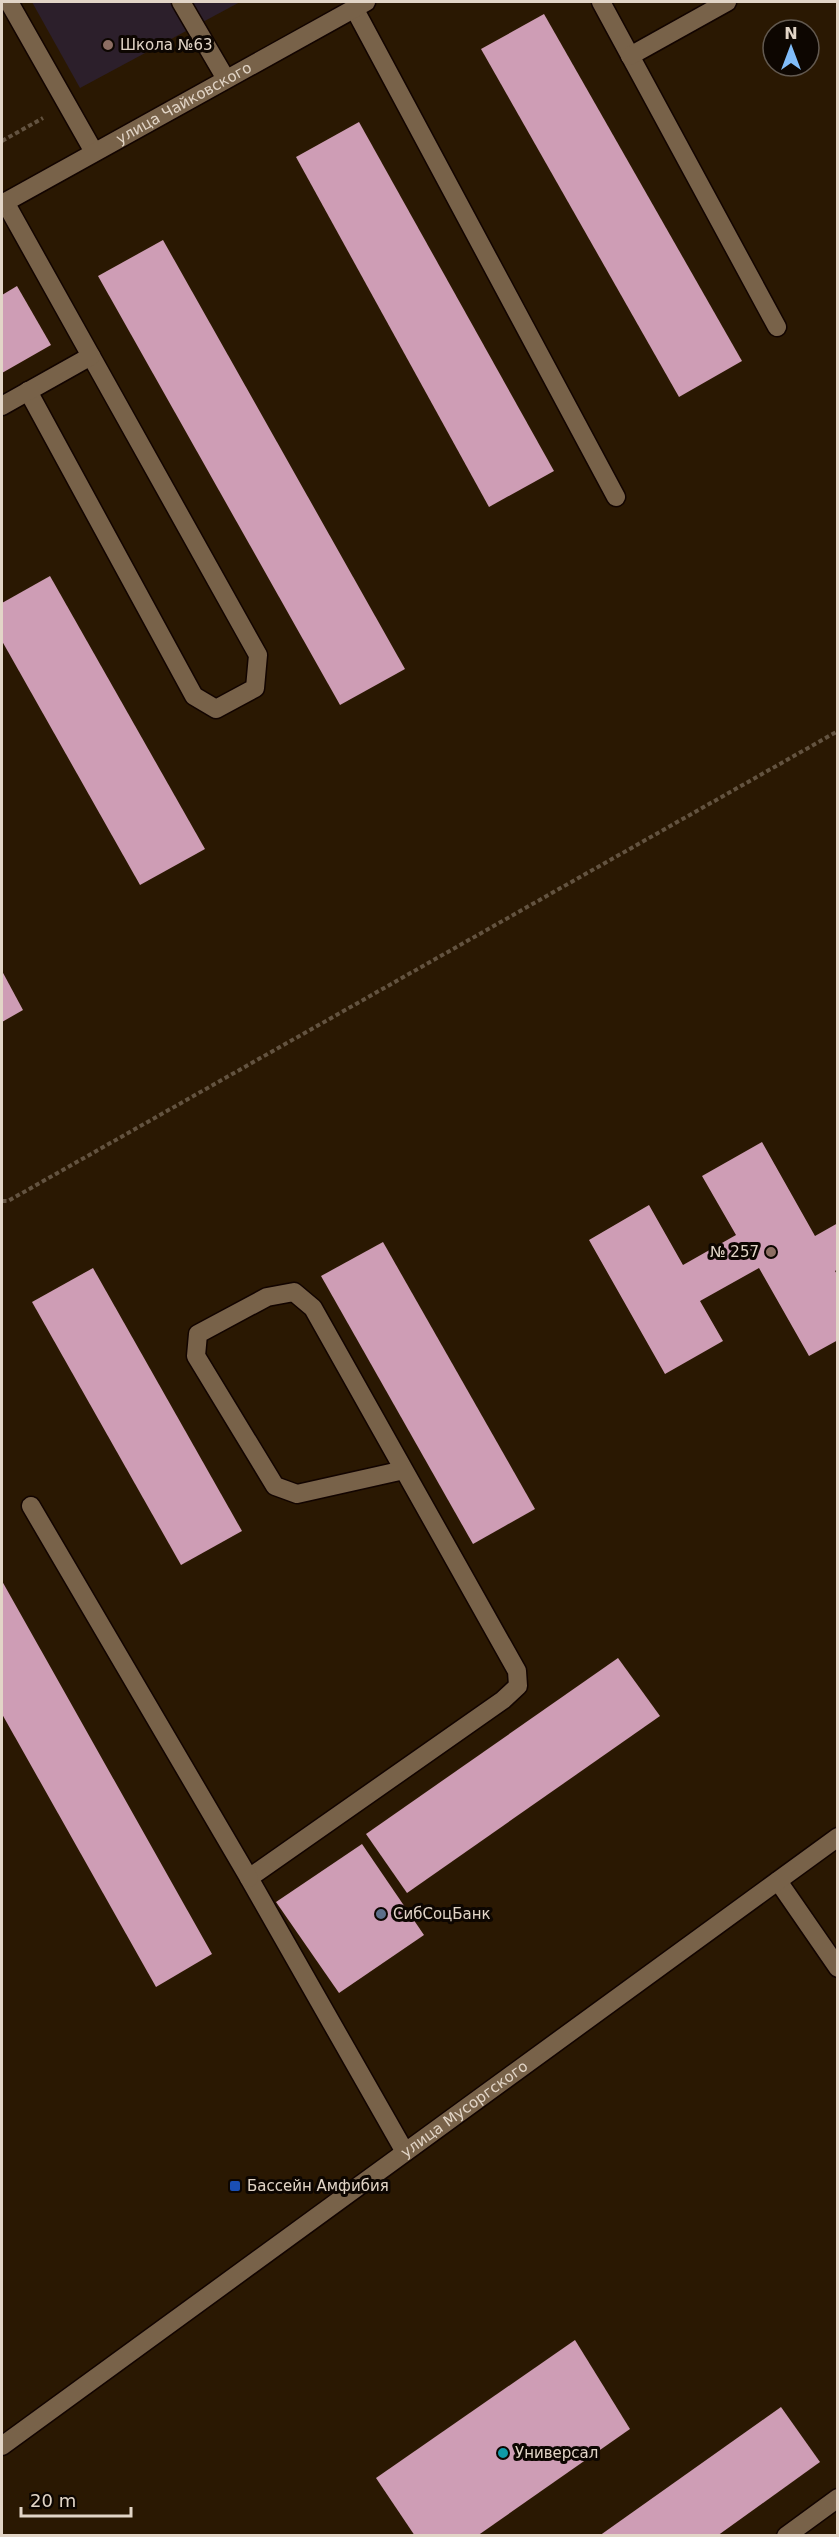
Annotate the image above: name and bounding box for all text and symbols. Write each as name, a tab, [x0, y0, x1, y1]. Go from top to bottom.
north arrow	[761, 18, 821, 78]
text: N	[784, 24, 798, 43]
place label: Школа №63	[120, 36, 213, 54]
marker: Школа №63	[101, 38, 115, 52]
street label: улица Чайковского	[113, 58, 255, 148]
place label: № 257	[710, 1243, 759, 1261]
marker: № 257	[764, 1245, 778, 1259]
place label: СибСоцБанк	[393, 1905, 491, 1923]
marker: СибСоцБанк	[374, 1907, 388, 1921]
street label: улица Мусоргского	[397, 2057, 531, 2161]
place label: Бассейн Амфибия	[247, 2177, 389, 2195]
marker: Бассейн Амфибия	[228, 2179, 242, 2193]
place label: Универсал	[515, 2444, 598, 2462]
marker: Универсал	[496, 2446, 510, 2460]
scale bar	[21, 2480, 130, 2518]
text: 20 m	[30, 2490, 76, 2511]

